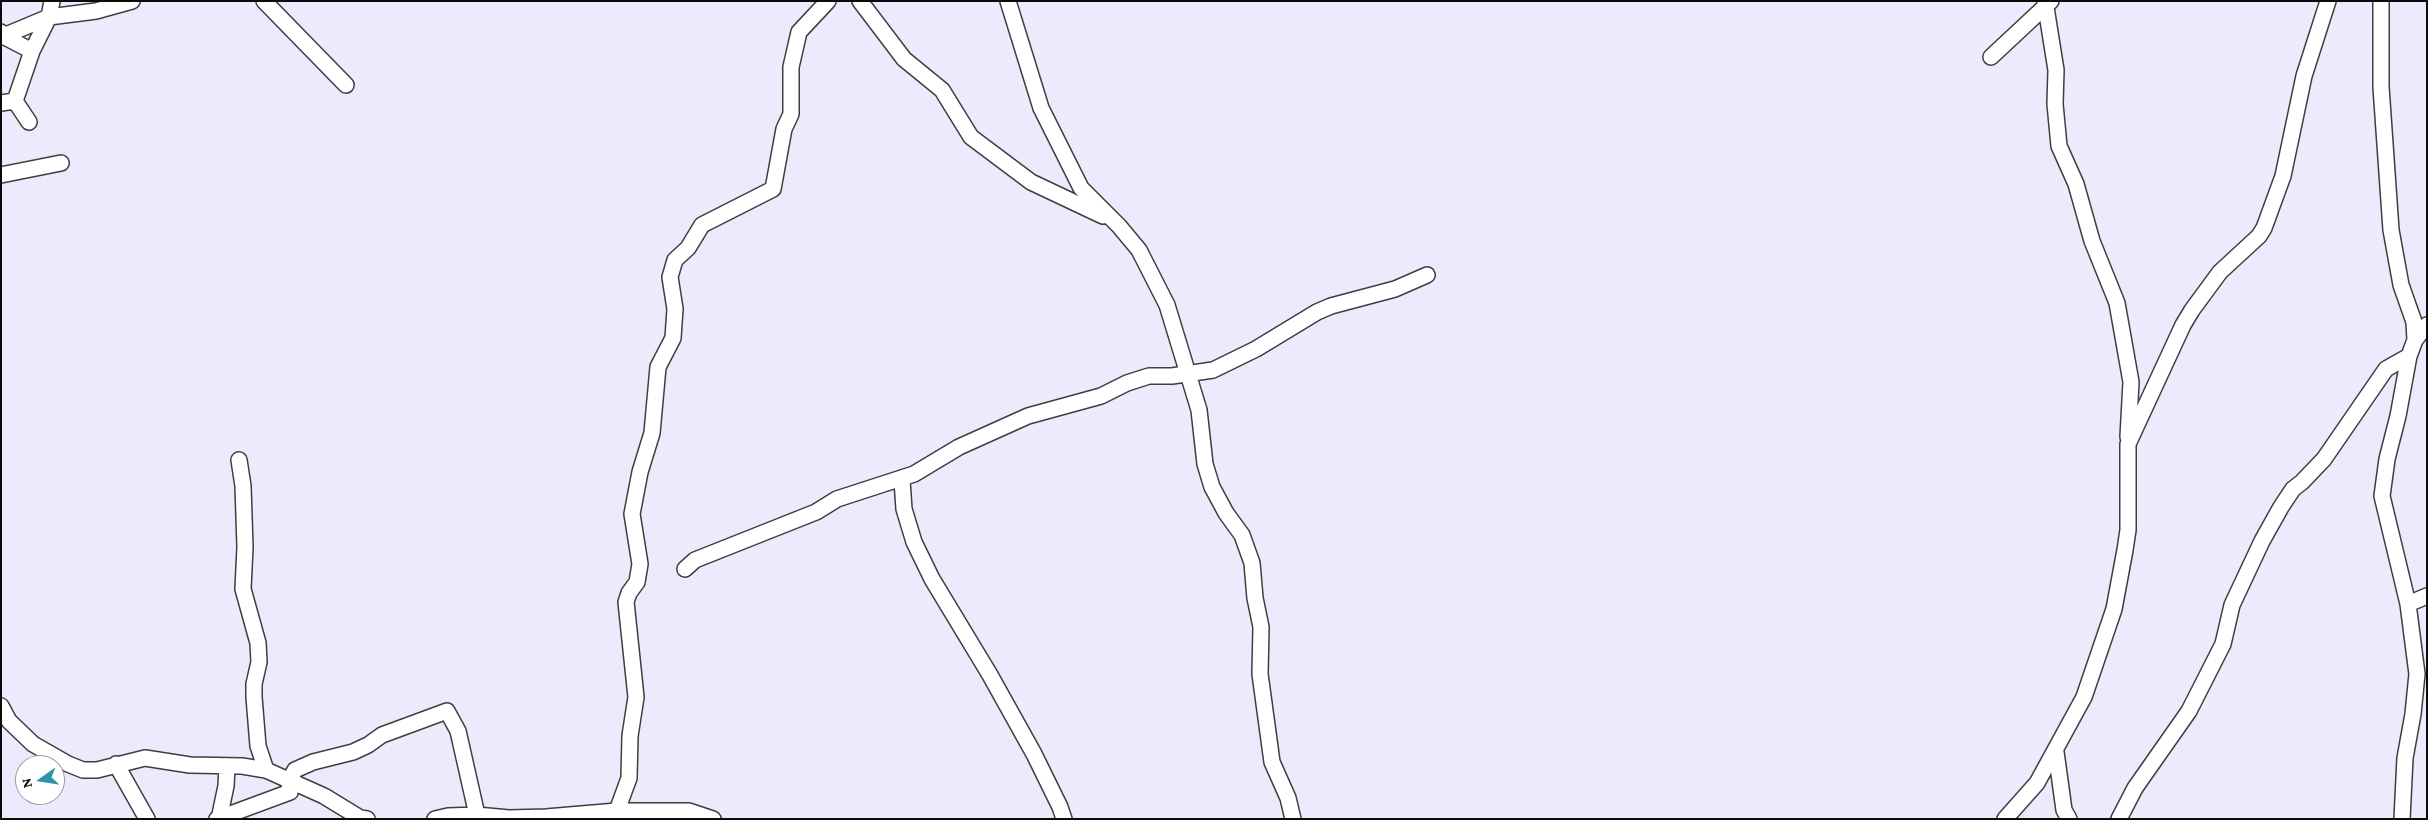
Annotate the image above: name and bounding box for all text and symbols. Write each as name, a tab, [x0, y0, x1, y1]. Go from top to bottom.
north arrow	[15, 755, 65, 805]
text: N	[17, 777, 35, 790]

